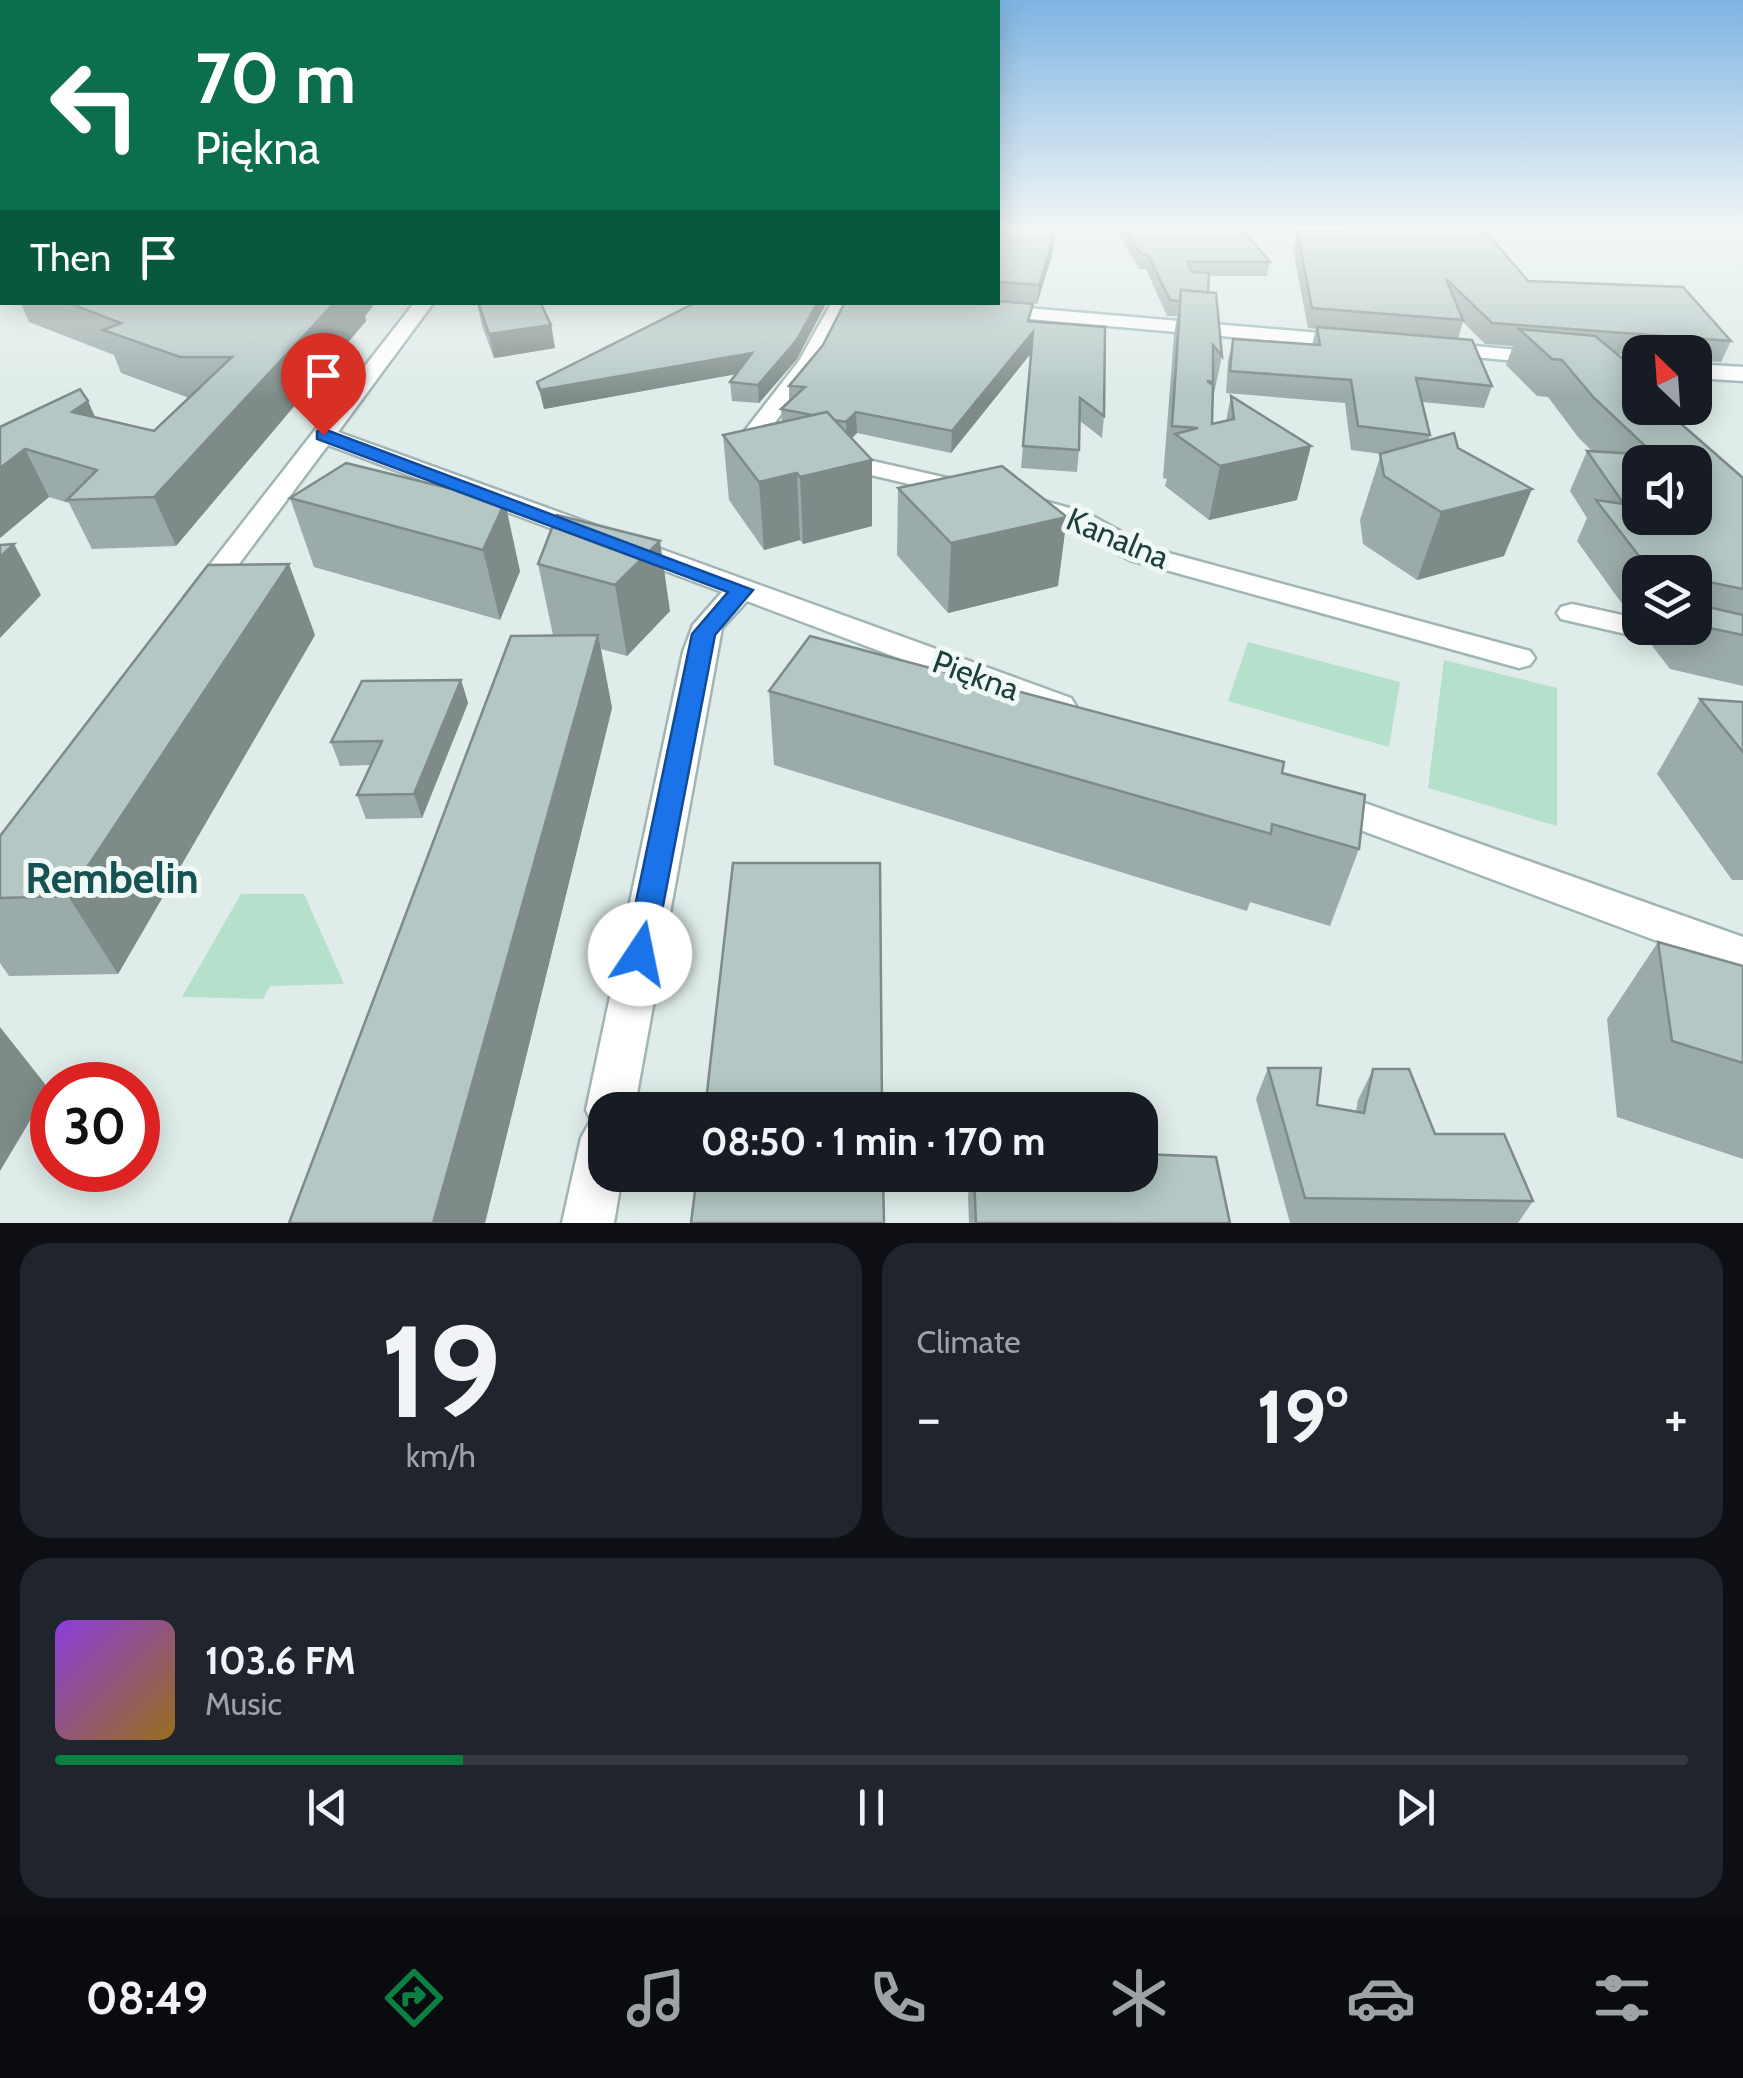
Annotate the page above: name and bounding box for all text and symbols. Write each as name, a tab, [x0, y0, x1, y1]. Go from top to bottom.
text: 70 m	[195, 35, 356, 121]
icon: left	[30, 40, 160, 170]
text: Piękna	[195, 121, 320, 175]
icon: arrive	[131, 230, 186, 285]
text: Then	[30, 234, 111, 281]
pin	[281, 333, 366, 436]
north arrow	[1622, 335, 1712, 425]
map controls	[1622, 335, 1712, 645]
icon: arrive	[296, 348, 351, 403]
button: sound	[1622, 445, 1712, 535]
street label: Kanalna	[1061, 499, 1176, 577]
button: layers	[1622, 555, 1712, 645]
street label: Piękna	[928, 641, 1025, 709]
district label: Rembelin	[25, 852, 199, 904]
position arrow	[588, 902, 692, 1006]
speed limit sign: 30	[30, 1062, 160, 1192]
text: 08:50 · 1 min · 170 m	[701, 1118, 1045, 1165]
text: 19	[380, 1292, 501, 1450]
text: Climate	[917, 1322, 1021, 1361]
text: 19°	[1257, 1371, 1348, 1462]
text: −	[917, 1384, 941, 1451]
text: +	[1664, 1384, 1688, 1451]
text: km/h	[406, 1436, 476, 1475]
text: 103.6 FM	[205, 1637, 356, 1684]
text: Music	[205, 1684, 282, 1723]
icon: previous	[300, 1780, 355, 1835]
icon: pause	[844, 1780, 899, 1835]
icon: next	[1388, 1780, 1443, 1835]
icon: directions	[379, 1963, 449, 2033]
icon: music	[621, 1963, 691, 2033]
icon: phone	[863, 1963, 933, 2033]
icon: climate	[1104, 1963, 1174, 2033]
icon: car	[1346, 1963, 1416, 2033]
icon: filters	[1587, 1963, 1657, 2033]
text: 08:49	[86, 1971, 208, 2025]

